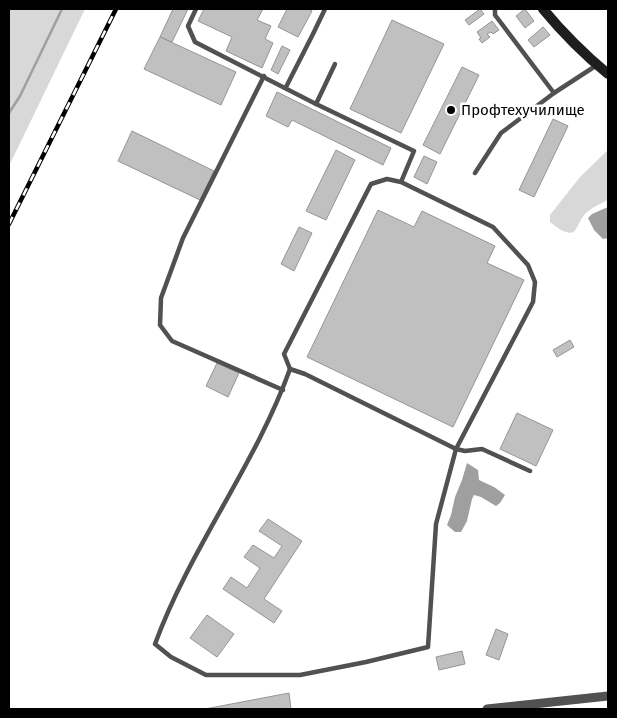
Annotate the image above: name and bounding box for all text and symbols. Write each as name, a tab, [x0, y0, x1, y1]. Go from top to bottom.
place label: Профтехучилище	[461, 101, 585, 119]
marker: Профтехучилище	[445, 104, 457, 116]

